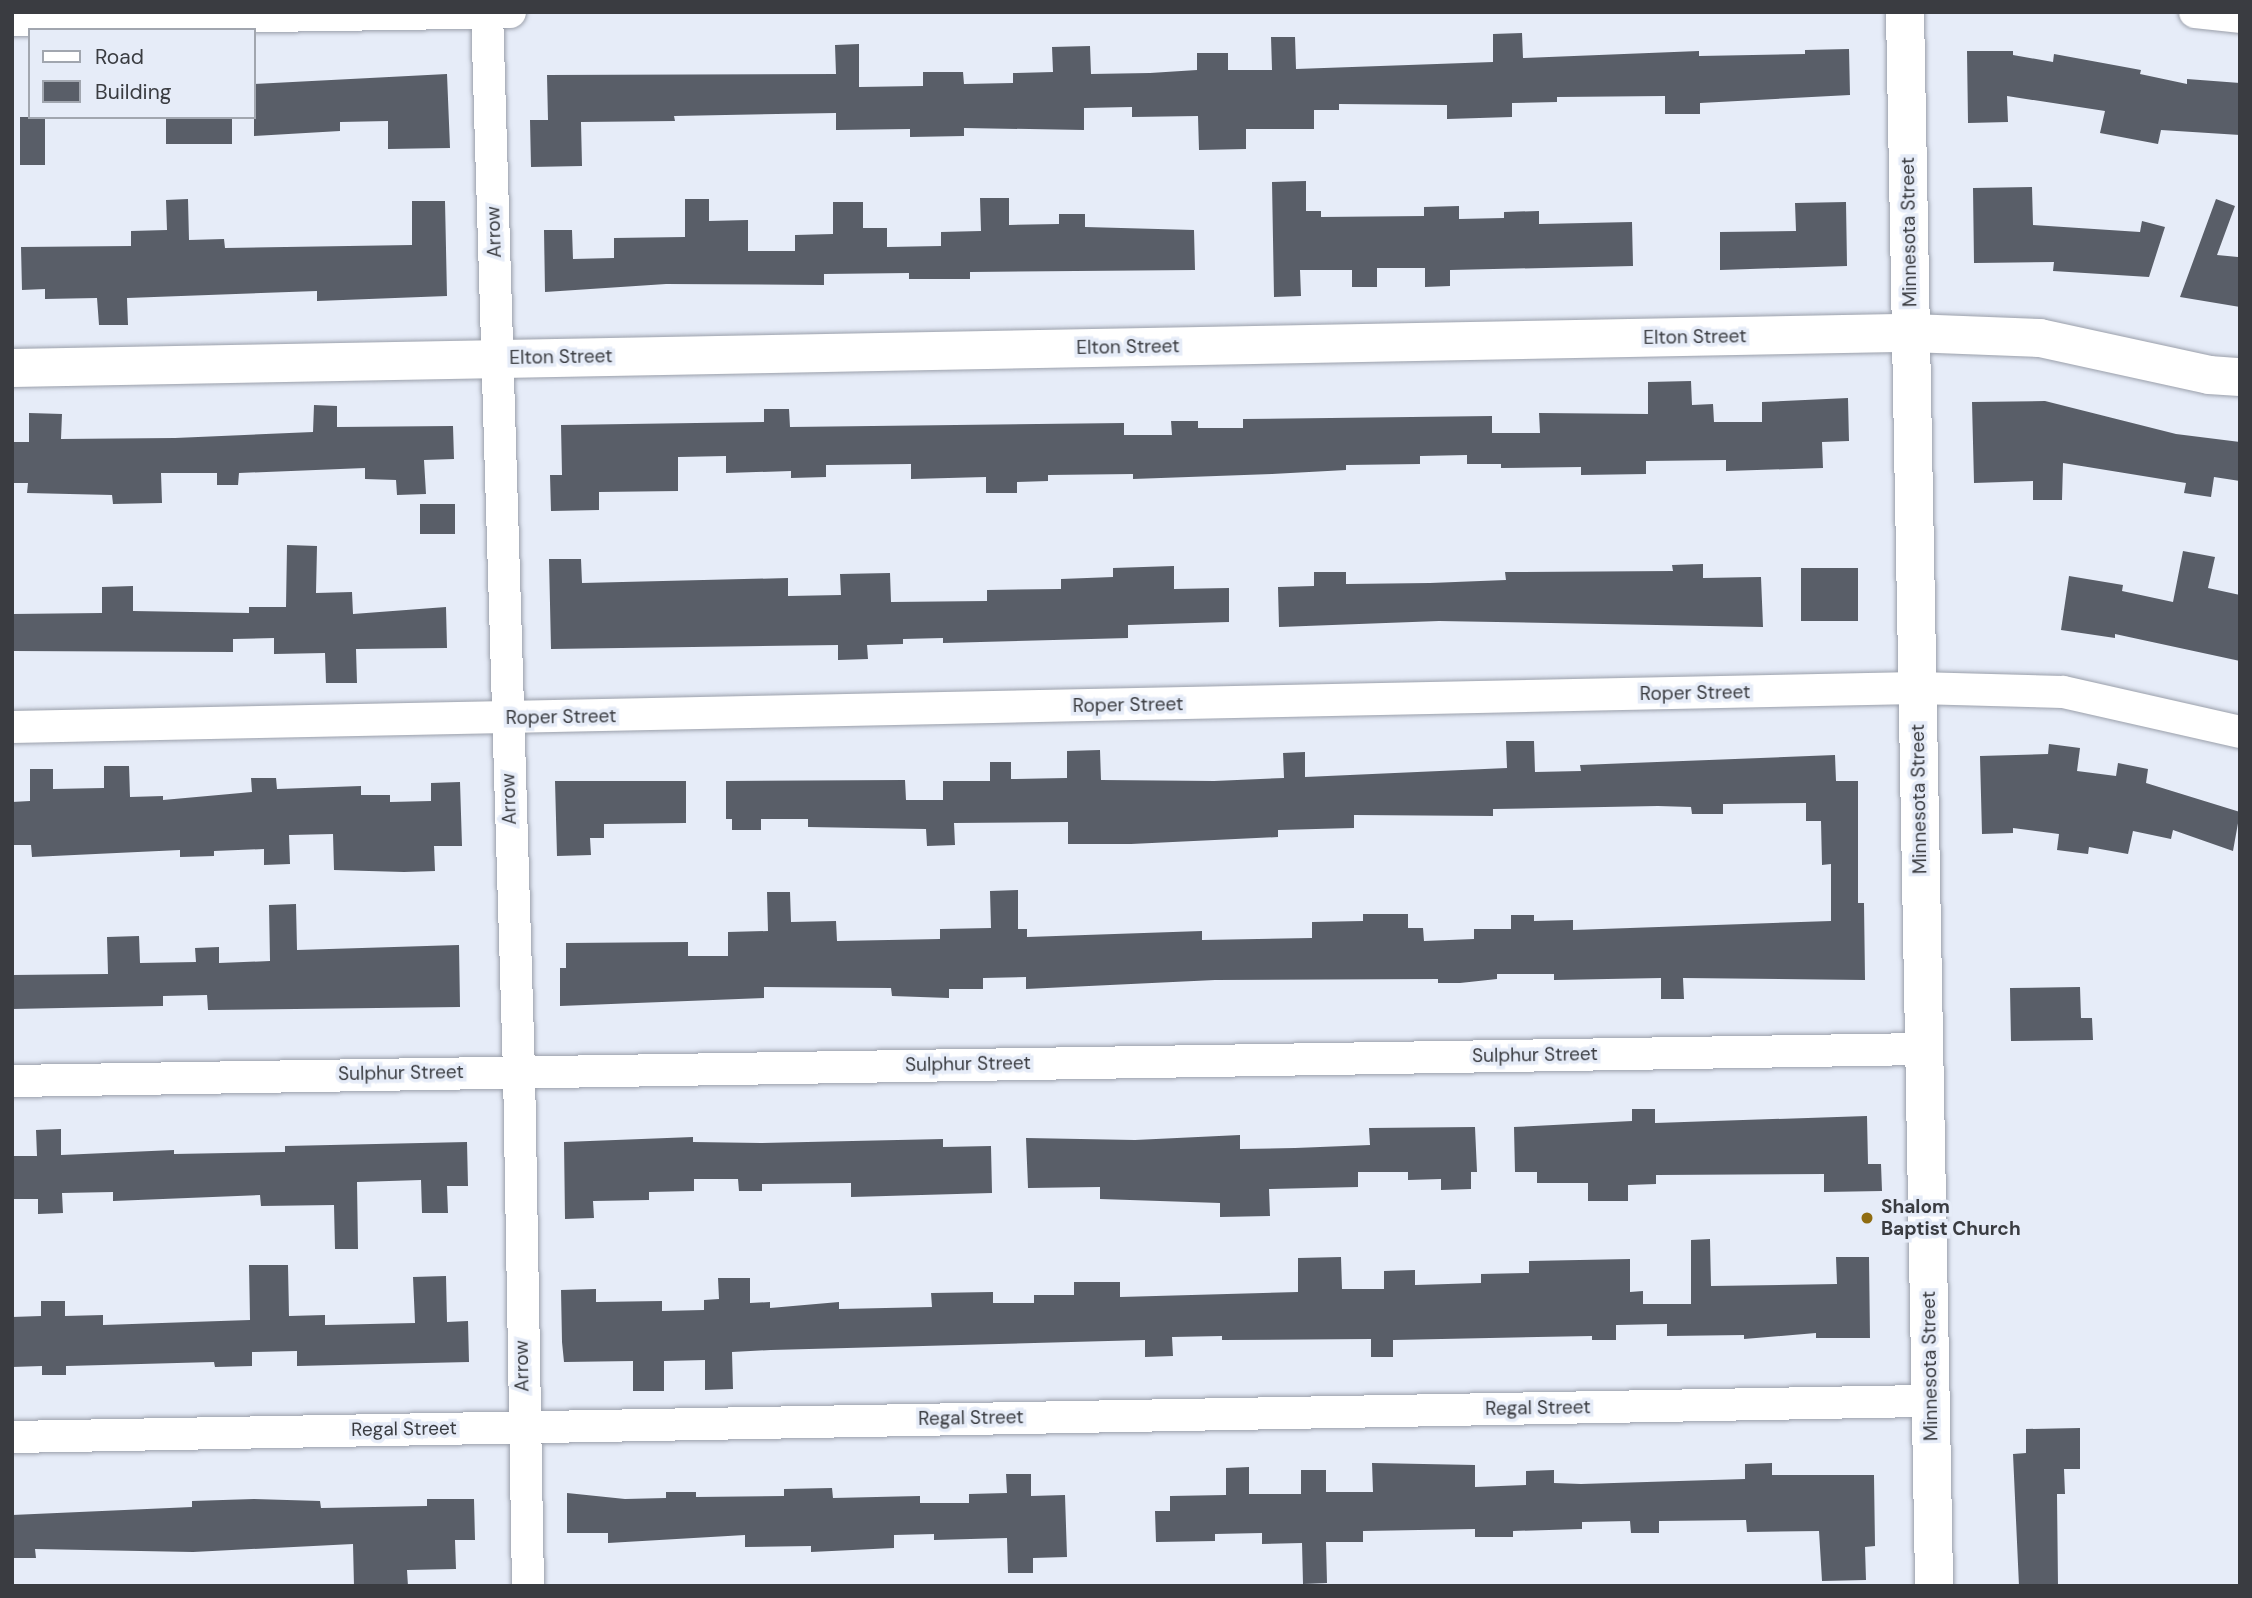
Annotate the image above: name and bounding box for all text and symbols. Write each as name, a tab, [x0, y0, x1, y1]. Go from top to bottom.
legend	[28, 28, 256, 119]
text: Road	[95, 43, 144, 71]
text: Building	[95, 78, 171, 106]
street label: Minnesota Street	[1896, 157, 1922, 307]
street label: Arrow	[482, 206, 506, 258]
street label: Elton Street	[1643, 325, 1747, 349]
street label: Elton Street	[1076, 335, 1180, 359]
street label: Elton Street	[509, 345, 613, 369]
street label: Roper Street	[1640, 681, 1750, 705]
street label: Roper Street	[1073, 693, 1183, 717]
street label: Roper Street	[506, 705, 616, 729]
street label: Minnesota Street	[1906, 724, 1932, 874]
street label: Arrow	[497, 773, 521, 825]
street label: Sulphur Street	[1472, 1043, 1598, 1067]
street label: Sulphur Street	[905, 1052, 1031, 1076]
street label: Sulphur Street	[338, 1061, 464, 1085]
place label: Shalom Baptist Church	[1881, 1196, 2021, 1240]
marker: Shalom Baptist Church	[1859, 1210, 1875, 1226]
street label: Minnesota Street	[1917, 1291, 1943, 1441]
street label: Arrow	[510, 1340, 534, 1392]
street label: Regal Street	[1485, 1396, 1591, 1420]
street label: Regal Street	[918, 1406, 1024, 1430]
street label: Regal Street	[351, 1417, 457, 1441]

